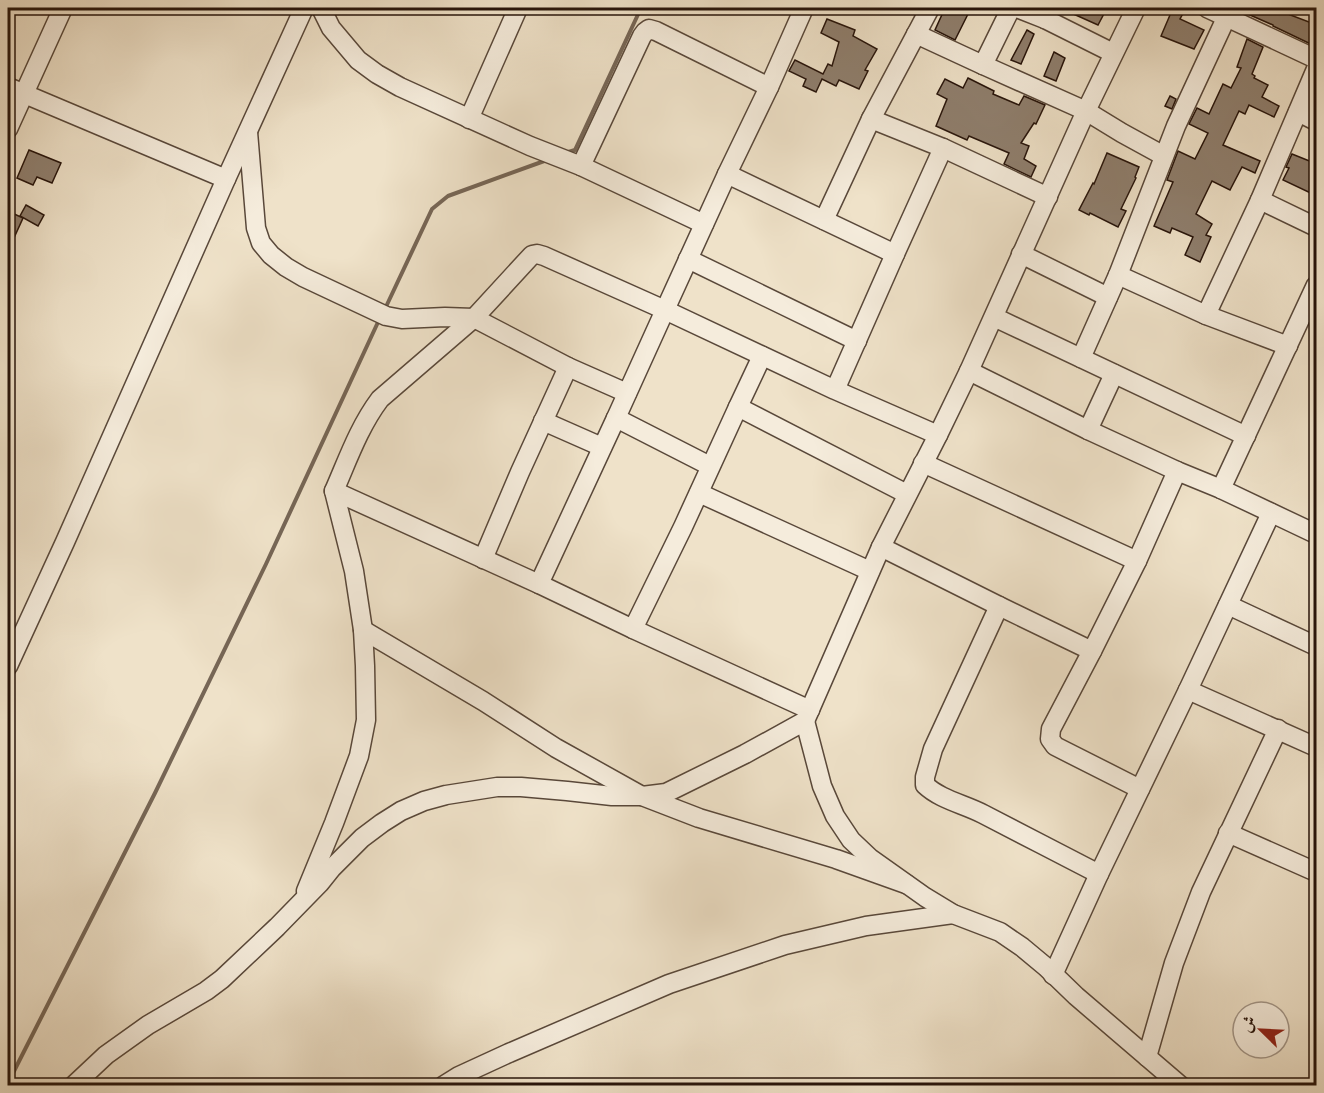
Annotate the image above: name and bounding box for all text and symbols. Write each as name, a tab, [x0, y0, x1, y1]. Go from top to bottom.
north arrow	[1231, 1000, 1291, 1060]
text: ش	[1236, 1013, 1262, 1036]

